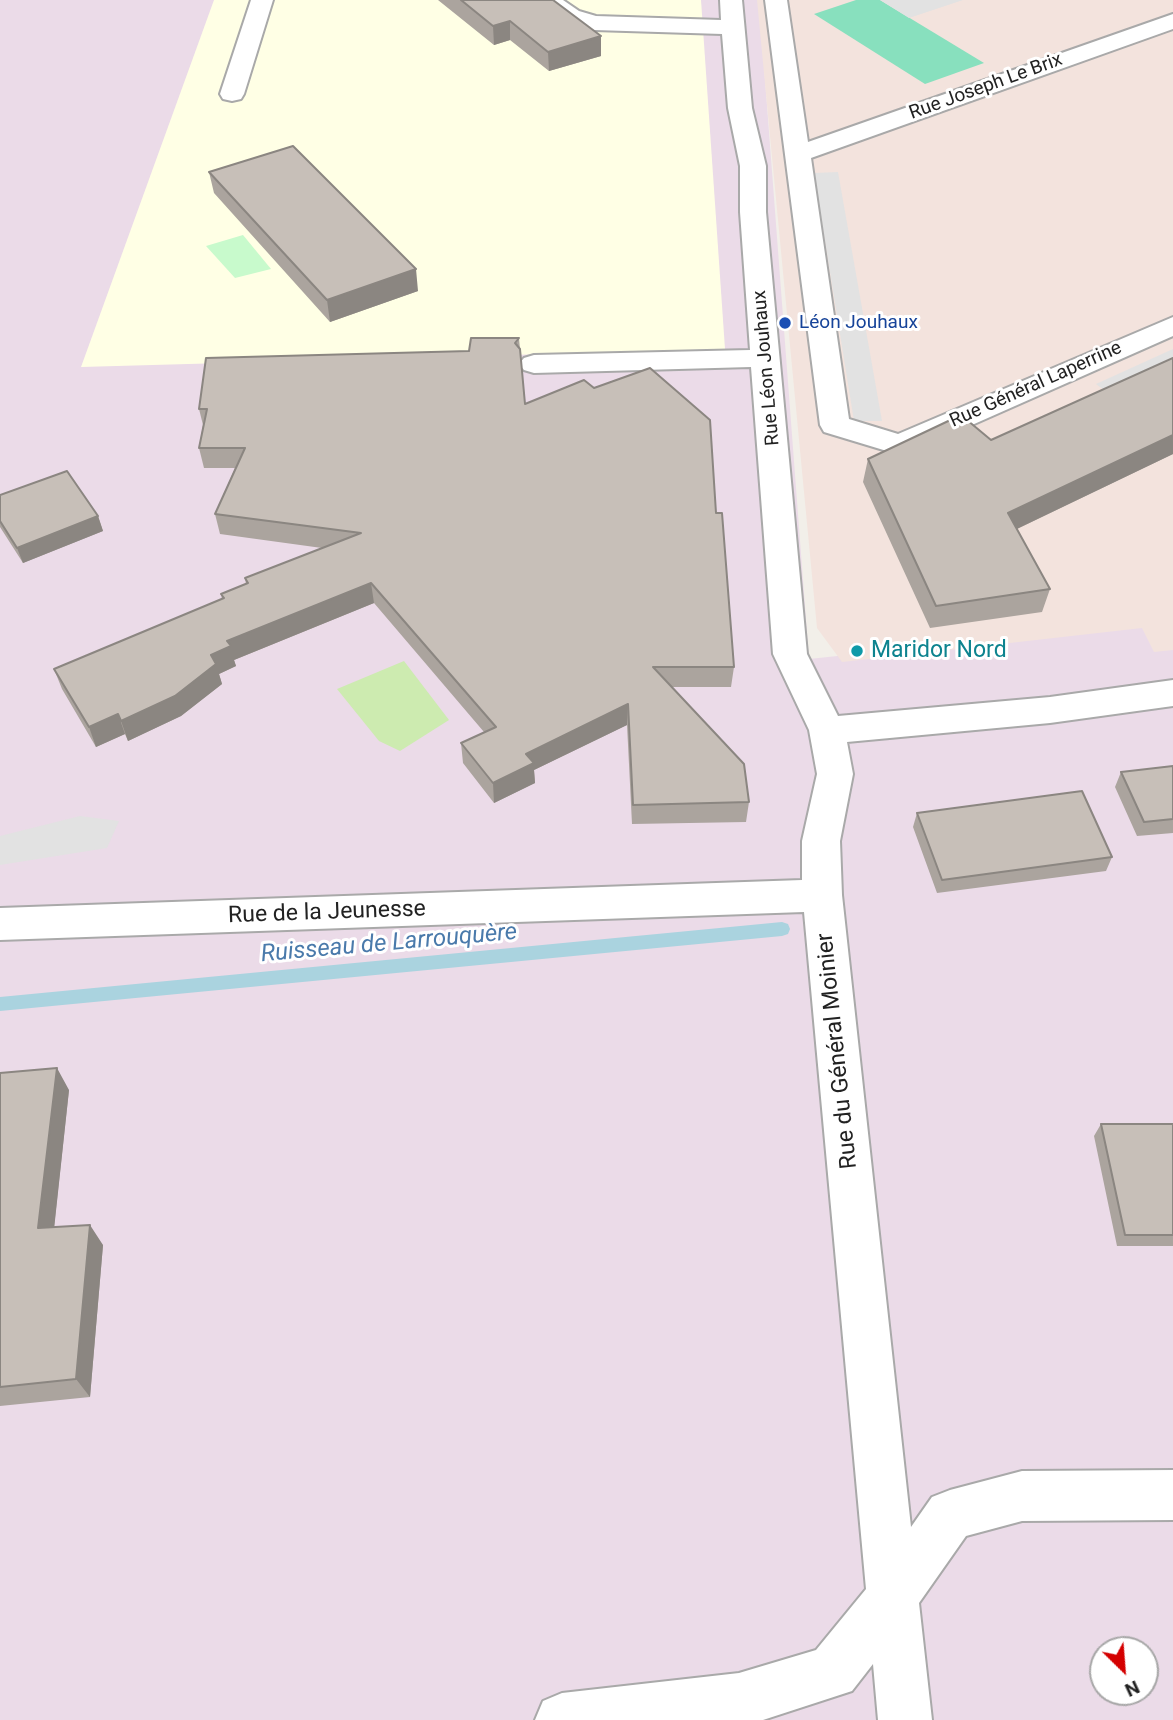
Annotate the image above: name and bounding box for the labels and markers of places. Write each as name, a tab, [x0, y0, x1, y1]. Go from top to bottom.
place label: Léon Jouhaux	[799, 312, 918, 334]
marker: Léon Jouhaux	[777, 315, 793, 331]
place label: Maridor Nord	[871, 637, 1007, 665]
marker: Maridor Nord	[849, 643, 865, 659]

